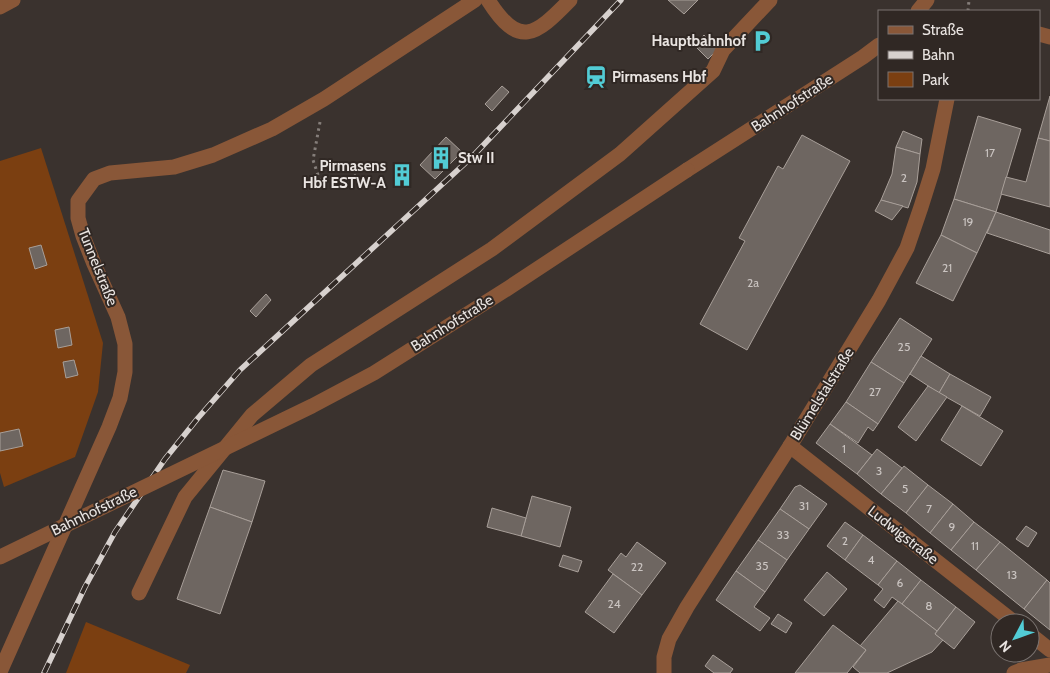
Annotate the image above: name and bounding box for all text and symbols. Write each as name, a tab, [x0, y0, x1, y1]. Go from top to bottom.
legend	[878, 10, 1040, 100]
text: Straße	[922, 21, 964, 39]
parking icon: Hauptbahnhof	[749, 28, 775, 54]
place label: Hauptbahnhof	[651, 32, 746, 50]
text: Bahn	[922, 46, 955, 64]
station icon: Pirmasens Hbf	[583, 64, 609, 90]
place label: Pirmasens Hbf	[612, 68, 706, 86]
street label: Bahnhofstraße	[748, 70, 836, 136]
text: Park	[922, 71, 949, 89]
building icon: Stw II	[428, 145, 454, 171]
house number: 17	[985, 145, 995, 160]
place label: Stw II	[458, 149, 494, 167]
place label: Pirmasens Hbf ESTW-A	[303, 157, 387, 192]
building icon: Pirmasens Hbf ESTW-A	[389, 162, 415, 188]
house number: 2	[901, 170, 907, 185]
house number: 19	[963, 214, 974, 229]
street label: Tunnelstraße	[74, 226, 122, 309]
house number: 21	[942, 260, 952, 275]
house number: 2a	[747, 275, 759, 290]
street label: Bahnhofstraße	[408, 290, 497, 355]
house number: 25	[898, 339, 910, 354]
street label: Blümelstalstraße	[786, 344, 858, 444]
house number: 27	[869, 384, 881, 399]
house number: 1	[842, 441, 846, 456]
house number: 3	[876, 463, 882, 478]
house number: 5	[902, 481, 908, 496]
street label: Bahnhofstraße	[48, 482, 140, 540]
house number: 31	[799, 498, 809, 513]
house number: 7	[926, 501, 932, 516]
street label: Ludwigstraße	[864, 502, 942, 568]
house number: 9	[949, 519, 956, 534]
house number: 33	[777, 527, 789, 542]
house number: 2	[842, 533, 848, 548]
house number: 11	[971, 538, 979, 553]
house number: 4	[868, 552, 875, 567]
house number: 35	[756, 558, 768, 573]
house number: 22	[631, 559, 643, 574]
house number: 13	[1007, 567, 1017, 582]
house number: 6	[897, 575, 904, 590]
house number: 24	[607, 596, 621, 611]
house number: 8	[925, 598, 933, 613]
north arrow	[990, 613, 1040, 663]
text: N	[995, 637, 1015, 656]

